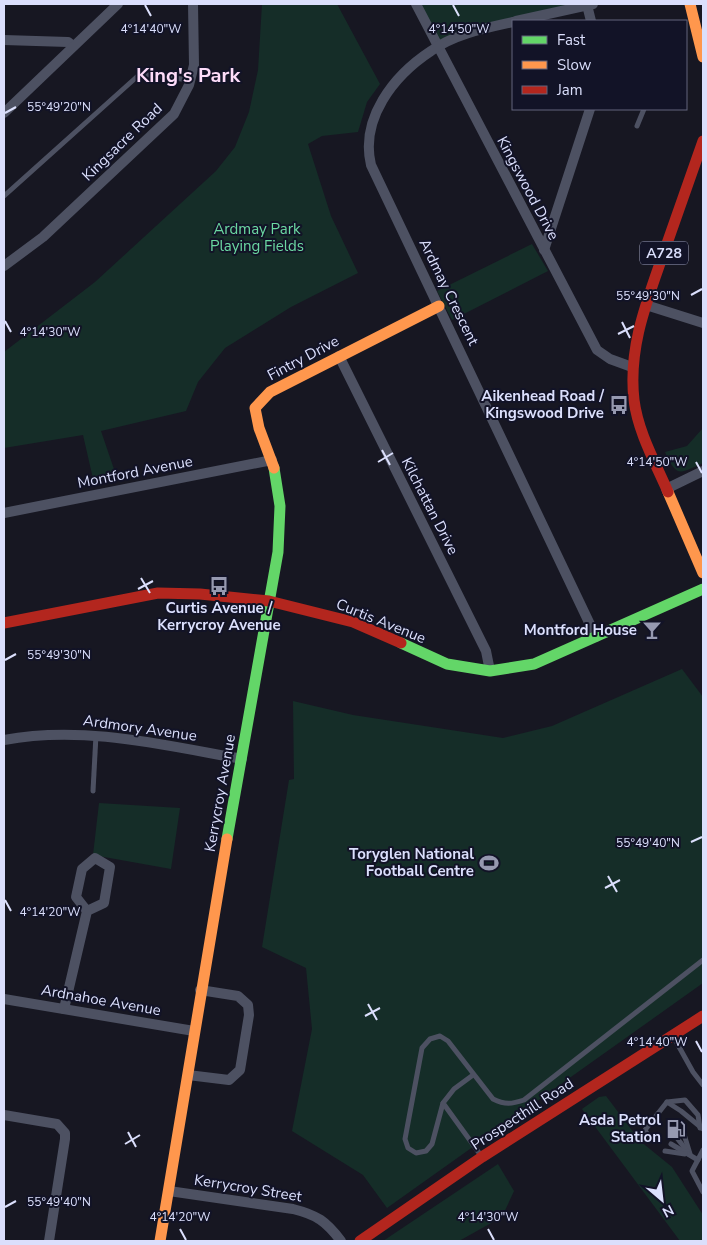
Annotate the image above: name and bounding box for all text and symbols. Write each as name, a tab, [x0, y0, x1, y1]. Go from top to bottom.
legend	[512, 20, 687, 110]
text: 4°14'40"W	[120, 21, 182, 37]
text: 4°14'50"W	[428, 21, 490, 37]
text: Fast	[557, 30, 586, 50]
text: Slow	[557, 55, 592, 75]
district label: King's Park	[136, 62, 241, 89]
text: Jam	[556, 80, 583, 100]
text: 55°49'20"N	[27, 99, 91, 115]
street label: Kingsacre Road	[78, 99, 166, 185]
street label: Kingswood Drive	[492, 133, 564, 243]
park label: Ardmay Park Playing Fields	[210, 219, 304, 256]
street label: Ardmay Crescent	[415, 235, 484, 349]
road number: A728	[640, 242, 688, 264]
text: 55°49'30"N	[616, 288, 680, 304]
text: 4°14'30"W	[19, 324, 81, 340]
street label: Fintry Drive	[264, 331, 342, 385]
place label: Aikenhead Road / Kingswood Drive	[481, 386, 604, 423]
bus stop icon: Aikenhead Road / Kingswood Drive	[608, 394, 630, 416]
street label: Montford Avenue	[76, 451, 194, 493]
street label: Kilchattan Drive	[397, 454, 463, 558]
text: 4°14'50"W	[626, 454, 688, 470]
bus stop icon: Curtis Avenue / Kerrycroy Avenue	[208, 575, 230, 597]
street label: Curtis Avenue	[333, 594, 429, 648]
place label: Curtis Avenue / Kerrycroy Avenue	[157, 598, 281, 635]
bar icon: Montford House	[641, 619, 663, 641]
place label: Montford House	[524, 620, 637, 640]
text: 55°49'30"N	[27, 647, 91, 663]
street label: Ardmory Avenue	[82, 710, 198, 746]
street label: Kerrycroy Avenue	[200, 733, 240, 853]
text: 55°49'40"N	[616, 835, 680, 851]
place label: Toryglen National Football Centre	[349, 844, 474, 881]
sports icon: Toryglen National Football Centre	[478, 852, 500, 874]
text: 4°14'20"W	[19, 904, 81, 920]
street label: Ardnahoe Avenue	[40, 980, 162, 1020]
text: 4°14'40"W	[626, 1034, 688, 1050]
street label: Prospecthill Road	[467, 1073, 577, 1155]
place label: Asda Petrol Station	[579, 1110, 661, 1147]
fuel station icon: Asda Petrol Station	[665, 1118, 687, 1140]
street label: Kerrycroy Street	[193, 1170, 304, 1207]
north arrow	[637, 1175, 687, 1225]
text: 55°49'40"N	[27, 1194, 91, 1210]
text: N	[659, 1200, 677, 1222]
text: 4°14'20"W	[149, 1209, 211, 1225]
text: 4°14'30"W	[457, 1209, 519, 1225]

